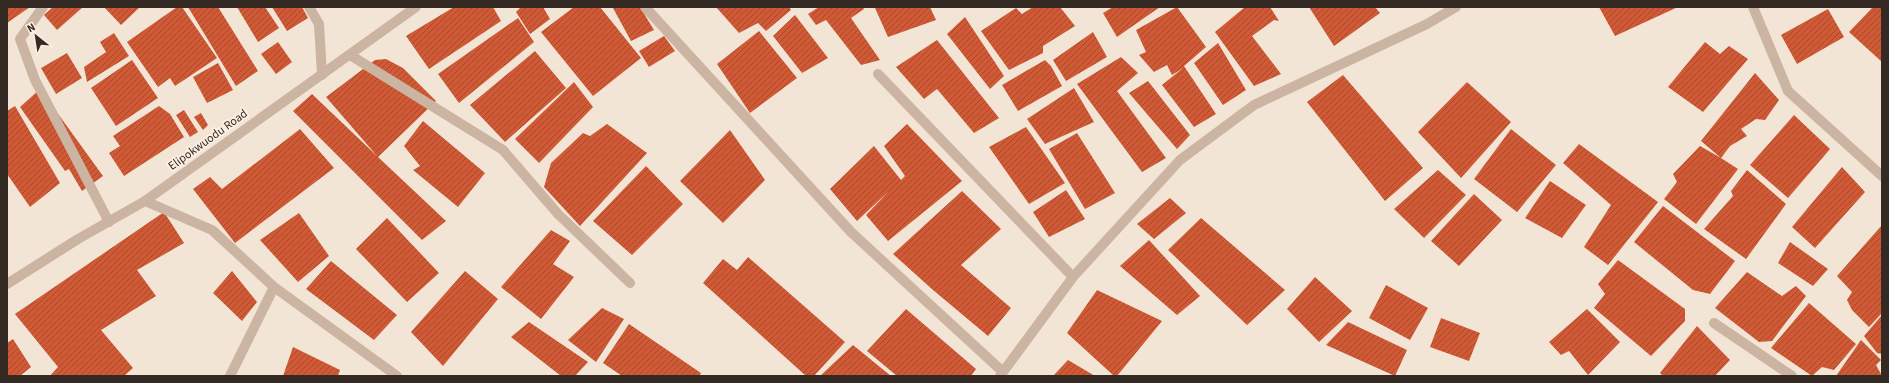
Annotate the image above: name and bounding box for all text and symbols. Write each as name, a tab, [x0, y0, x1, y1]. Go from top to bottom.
north arrow	[16, 16, 56, 56]
text: N	[24, 19, 38, 36]
street label: Elipokwuodu Road	[165, 105, 251, 175]

